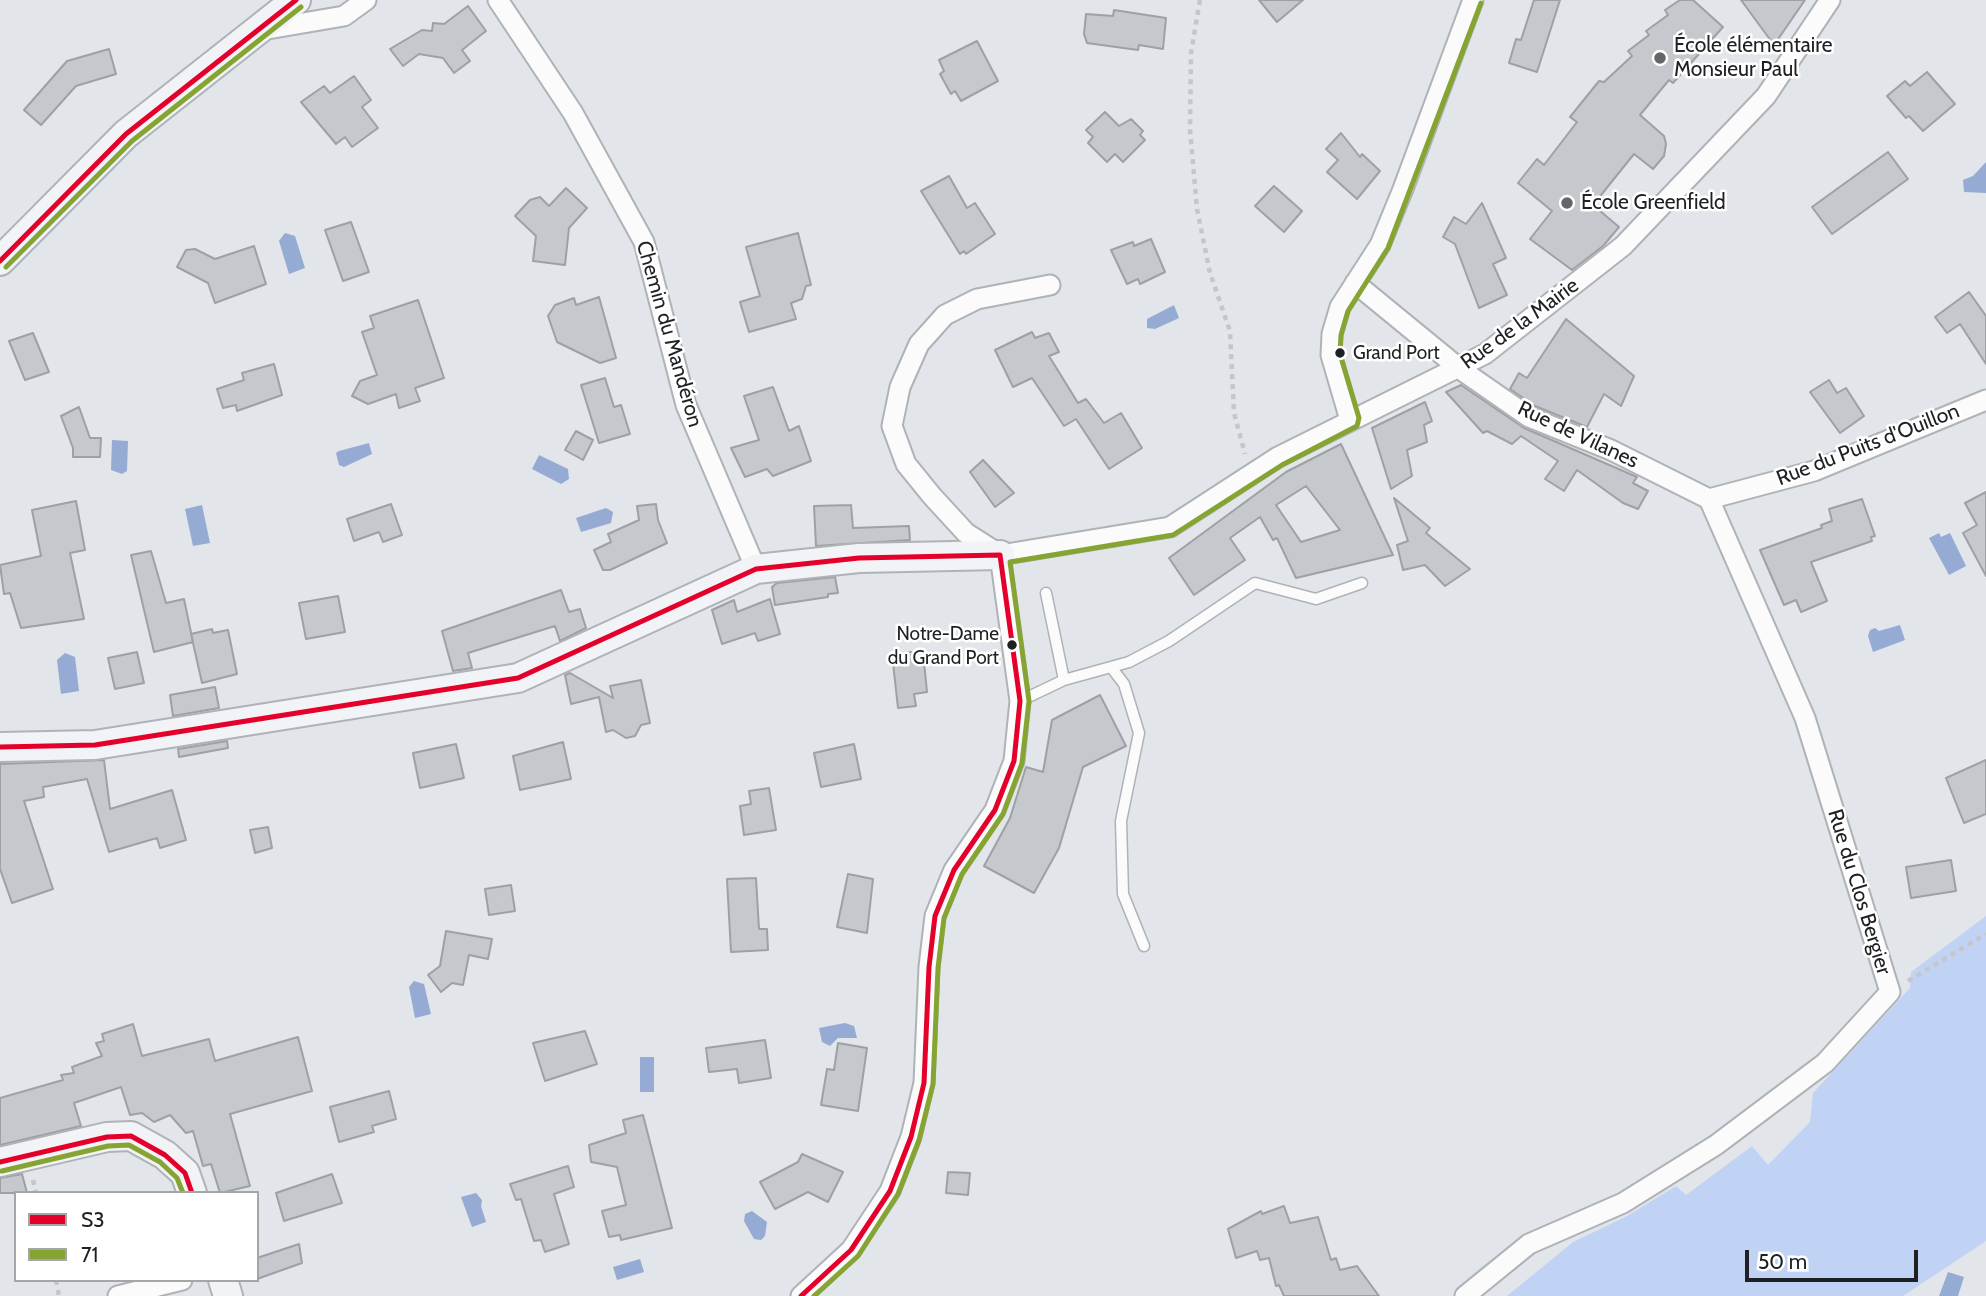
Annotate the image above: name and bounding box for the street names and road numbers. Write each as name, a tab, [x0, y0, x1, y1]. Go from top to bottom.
street label: Chemin du Mandéron	[630, 238, 708, 430]
street label: Rue de la Mairie	[1456, 273, 1584, 375]
street label: Rue de Vilanes	[1514, 396, 1642, 474]
street label: Rue du Puits d'Ouillon	[1773, 398, 1963, 492]
street label: Rue du Clos Bergier	[1822, 806, 1896, 978]

